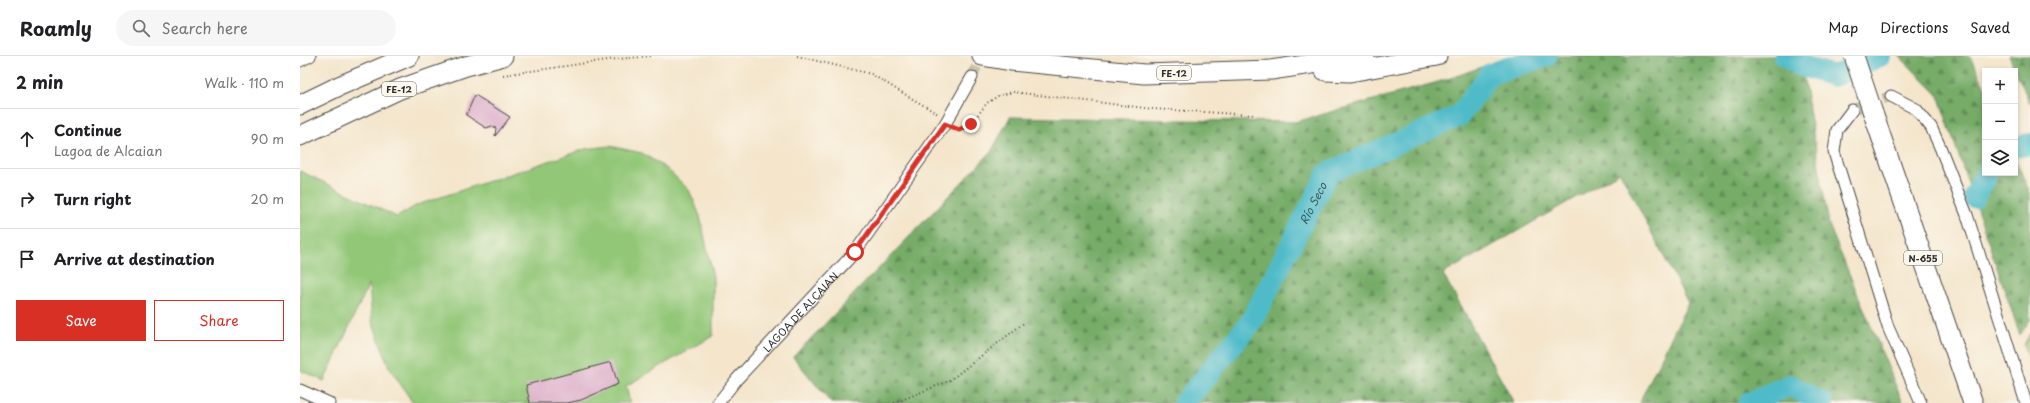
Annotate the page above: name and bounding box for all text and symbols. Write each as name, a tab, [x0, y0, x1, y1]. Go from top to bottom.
search box	[116, 10, 396, 46]
text: Roamly	[20, 14, 92, 42]
text: Search here	[162, 16, 248, 39]
icon: search	[130, 17, 152, 39]
text: Map	[1828, 17, 1858, 38]
text: Directions	[1880, 17, 1948, 38]
text: Saved	[1970, 17, 2010, 38]
road number: FE-12	[1157, 66, 1191, 80]
map controls	[1982, 68, 2018, 176]
button: +	[1982, 68, 2018, 104]
text: 2 min	[16, 69, 63, 95]
text: Walk · 110 m	[205, 73, 284, 92]
road number: FE-12	[382, 82, 416, 96]
button: −	[1982, 104, 2018, 140]
route end	[962, 115, 980, 133]
text: Continue	[54, 118, 122, 141]
icon: ahead	[16, 128, 38, 150]
text: 90 m	[251, 129, 284, 148]
button: layers	[1982, 140, 2018, 176]
text: Lagoa de Alcaian	[54, 141, 162, 160]
water label: Río Seco	[1295, 178, 1331, 227]
text: Turn right	[54, 187, 131, 210]
icon: right	[16, 188, 38, 210]
text: 20 m	[250, 189, 284, 208]
route start	[846, 243, 864, 261]
text: Arrive at destination	[54, 247, 215, 270]
icon: arrive	[16, 248, 38, 270]
road number: N-655	[1904, 251, 1942, 265]
street label: LAGOA DE ALCAIAN	[759, 268, 841, 355]
button: Save	[16, 300, 146, 341]
button: Share	[154, 300, 284, 341]

